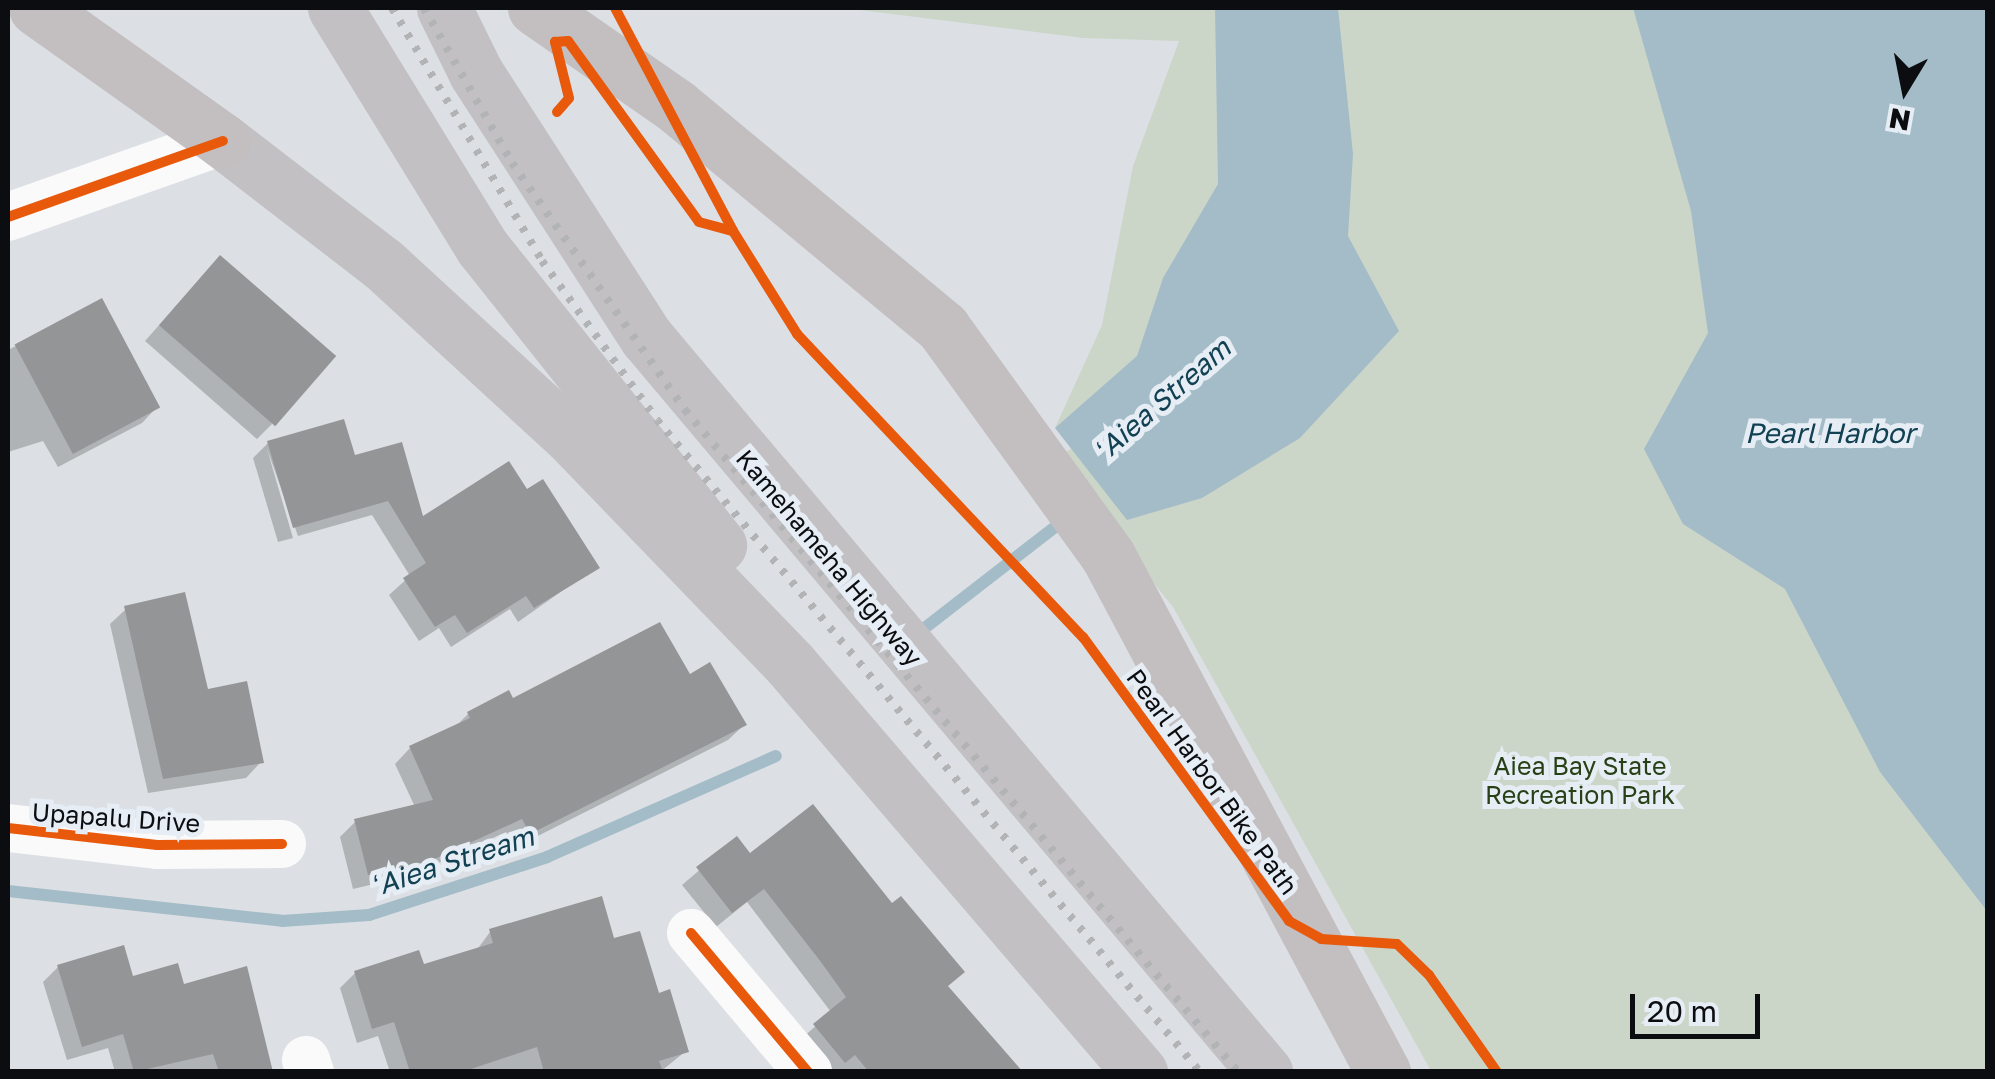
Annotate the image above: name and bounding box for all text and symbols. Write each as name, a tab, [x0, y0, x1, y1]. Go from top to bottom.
north arrow	[1855, 40, 1955, 140]
text: N	[1886, 102, 1913, 138]
water label: ʻAiea Stream	[1089, 331, 1237, 467]
water label: Pearl Harbor	[1745, 416, 1915, 450]
street label: Kamehameha Highway	[730, 444, 928, 672]
street label: Pearl Harbor Bike Path	[1120, 663, 1304, 901]
park label: Aiea Bay State Recreation Park	[1485, 752, 1675, 811]
street label: Upapalu Drive	[31, 797, 201, 839]
water label: ʻAiea Stream	[368, 819, 538, 903]
scale bar	[1635, 974, 1765, 1036]
text: 20 m	[1647, 993, 1717, 1029]

